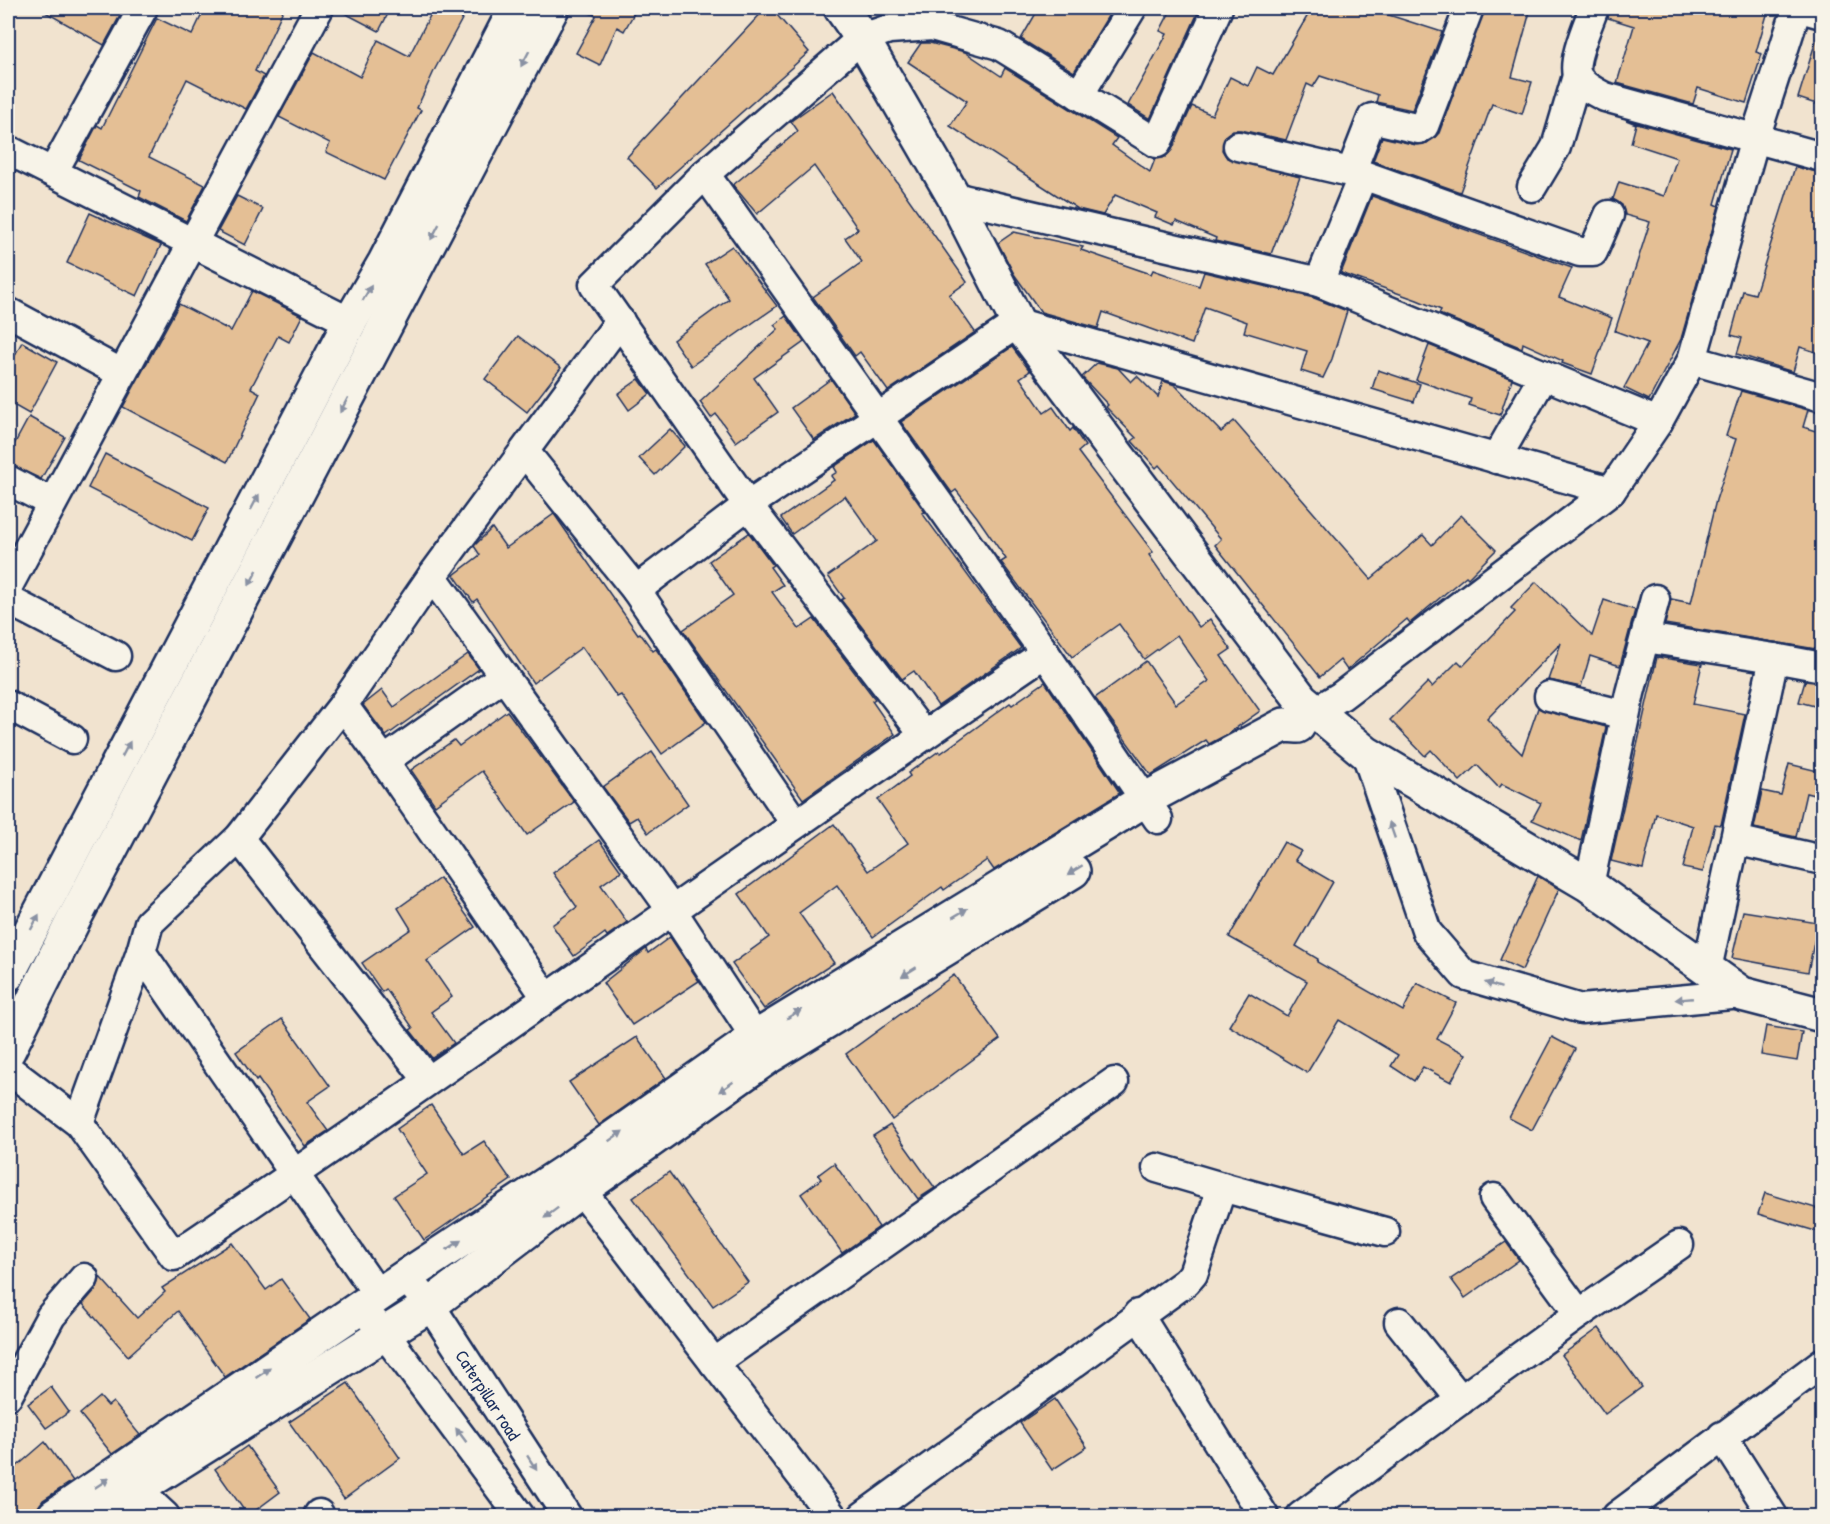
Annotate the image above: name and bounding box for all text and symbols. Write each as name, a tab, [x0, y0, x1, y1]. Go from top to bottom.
one-way arrow	[520, 51, 530, 68]
one-way arrow	[430, 224, 439, 241]
one-way arrow	[361, 285, 372, 301]
one-way arrow	[339, 397, 349, 414]
one-way arrow	[251, 494, 260, 511]
one-way arrow	[248, 569, 258, 586]
one-way arrow	[121, 741, 131, 758]
one-way arrow	[1387, 821, 1397, 839]
one-way arrow	[1067, 864, 1083, 875]
one-way arrow	[952, 907, 968, 918]
one-way arrow	[30, 913, 40, 930]
one-way arrow	[901, 966, 917, 977]
one-way arrow	[1484, 979, 1502, 989]
one-way arrow	[1675, 994, 1694, 1004]
one-way arrow	[786, 1009, 802, 1020]
one-way arrow	[719, 1081, 735, 1093]
one-way arrow	[607, 1130, 623, 1142]
one-way arrow	[543, 1207, 559, 1219]
one-way arrow	[445, 1239, 462, 1250]
street label: Caterpillar road	[449, 1345, 527, 1445]
one-way arrow	[255, 1367, 271, 1379]
one-way arrow	[455, 1428, 467, 1444]
one-way arrow	[527, 1455, 538, 1471]
one-way arrow	[94, 1478, 111, 1489]

